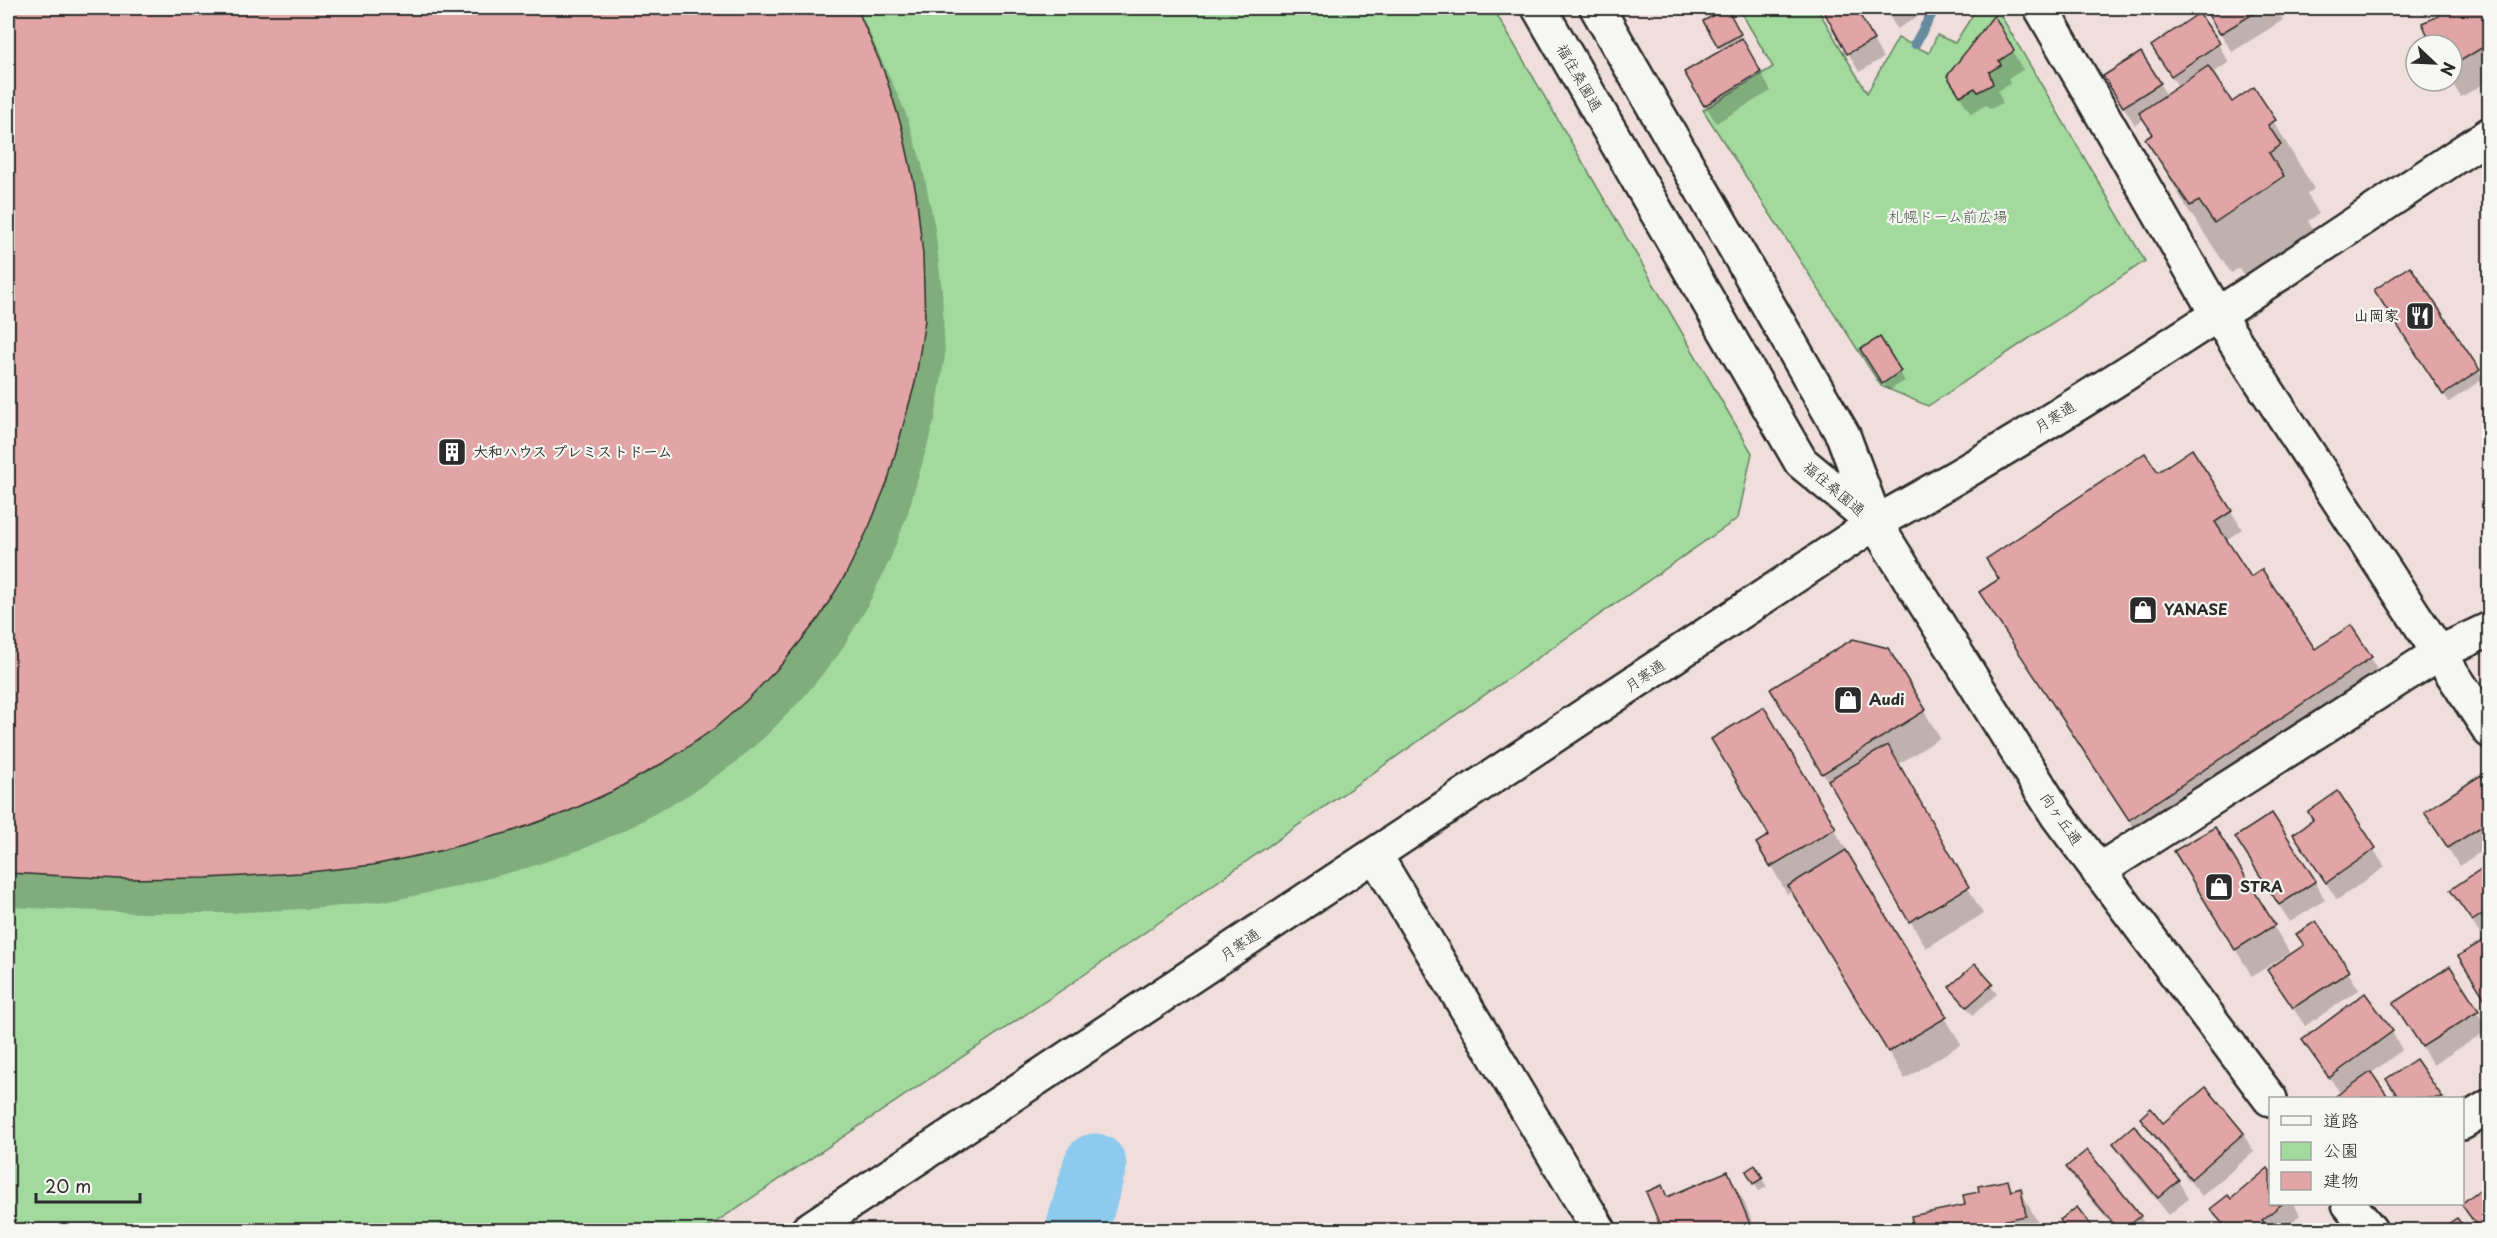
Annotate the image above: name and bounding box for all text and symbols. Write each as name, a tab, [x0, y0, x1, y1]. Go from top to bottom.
north arrow	[2404, 33, 2464, 93]
street label: 福住桑園通	[1552, 39, 1609, 115]
text: N	[2435, 59, 2462, 80]
park label: 札幌ドーム前広場	[1888, 204, 2008, 227]
restaurant icon: 山岡家	[2404, 300, 2436, 332]
place label: 山岡家	[2354, 303, 2399, 326]
street label: 月寒通	[2029, 394, 2079, 437]
building icon: 大和ハウス プレミストドーム	[436, 436, 468, 468]
place label: 大和ハウス プレミストドーム	[473, 439, 673, 462]
street label: 福住桑園通	[1799, 455, 1871, 521]
shop icon: YANASE	[2127, 594, 2159, 626]
place label: YANASE	[2164, 597, 2228, 620]
street label: 月寒通	[1619, 653, 1669, 697]
shop icon: Audi	[1832, 684, 1864, 716]
place label: Audi	[1869, 687, 1904, 710]
street label: 向ヶ丘通	[2036, 787, 2089, 849]
shop icon: STRA	[2203, 871, 2235, 903]
place label: STRA	[2240, 874, 2283, 897]
street label: 月寒通	[1214, 922, 1264, 966]
legend	[2269, 1097, 2464, 1205]
text: 道路	[2323, 1106, 2359, 1133]
text: 公園	[2323, 1136, 2359, 1163]
scale bar	[36, 1166, 140, 1204]
text: 建物	[2323, 1166, 2359, 1193]
text: 20 m	[45, 1172, 91, 1199]

